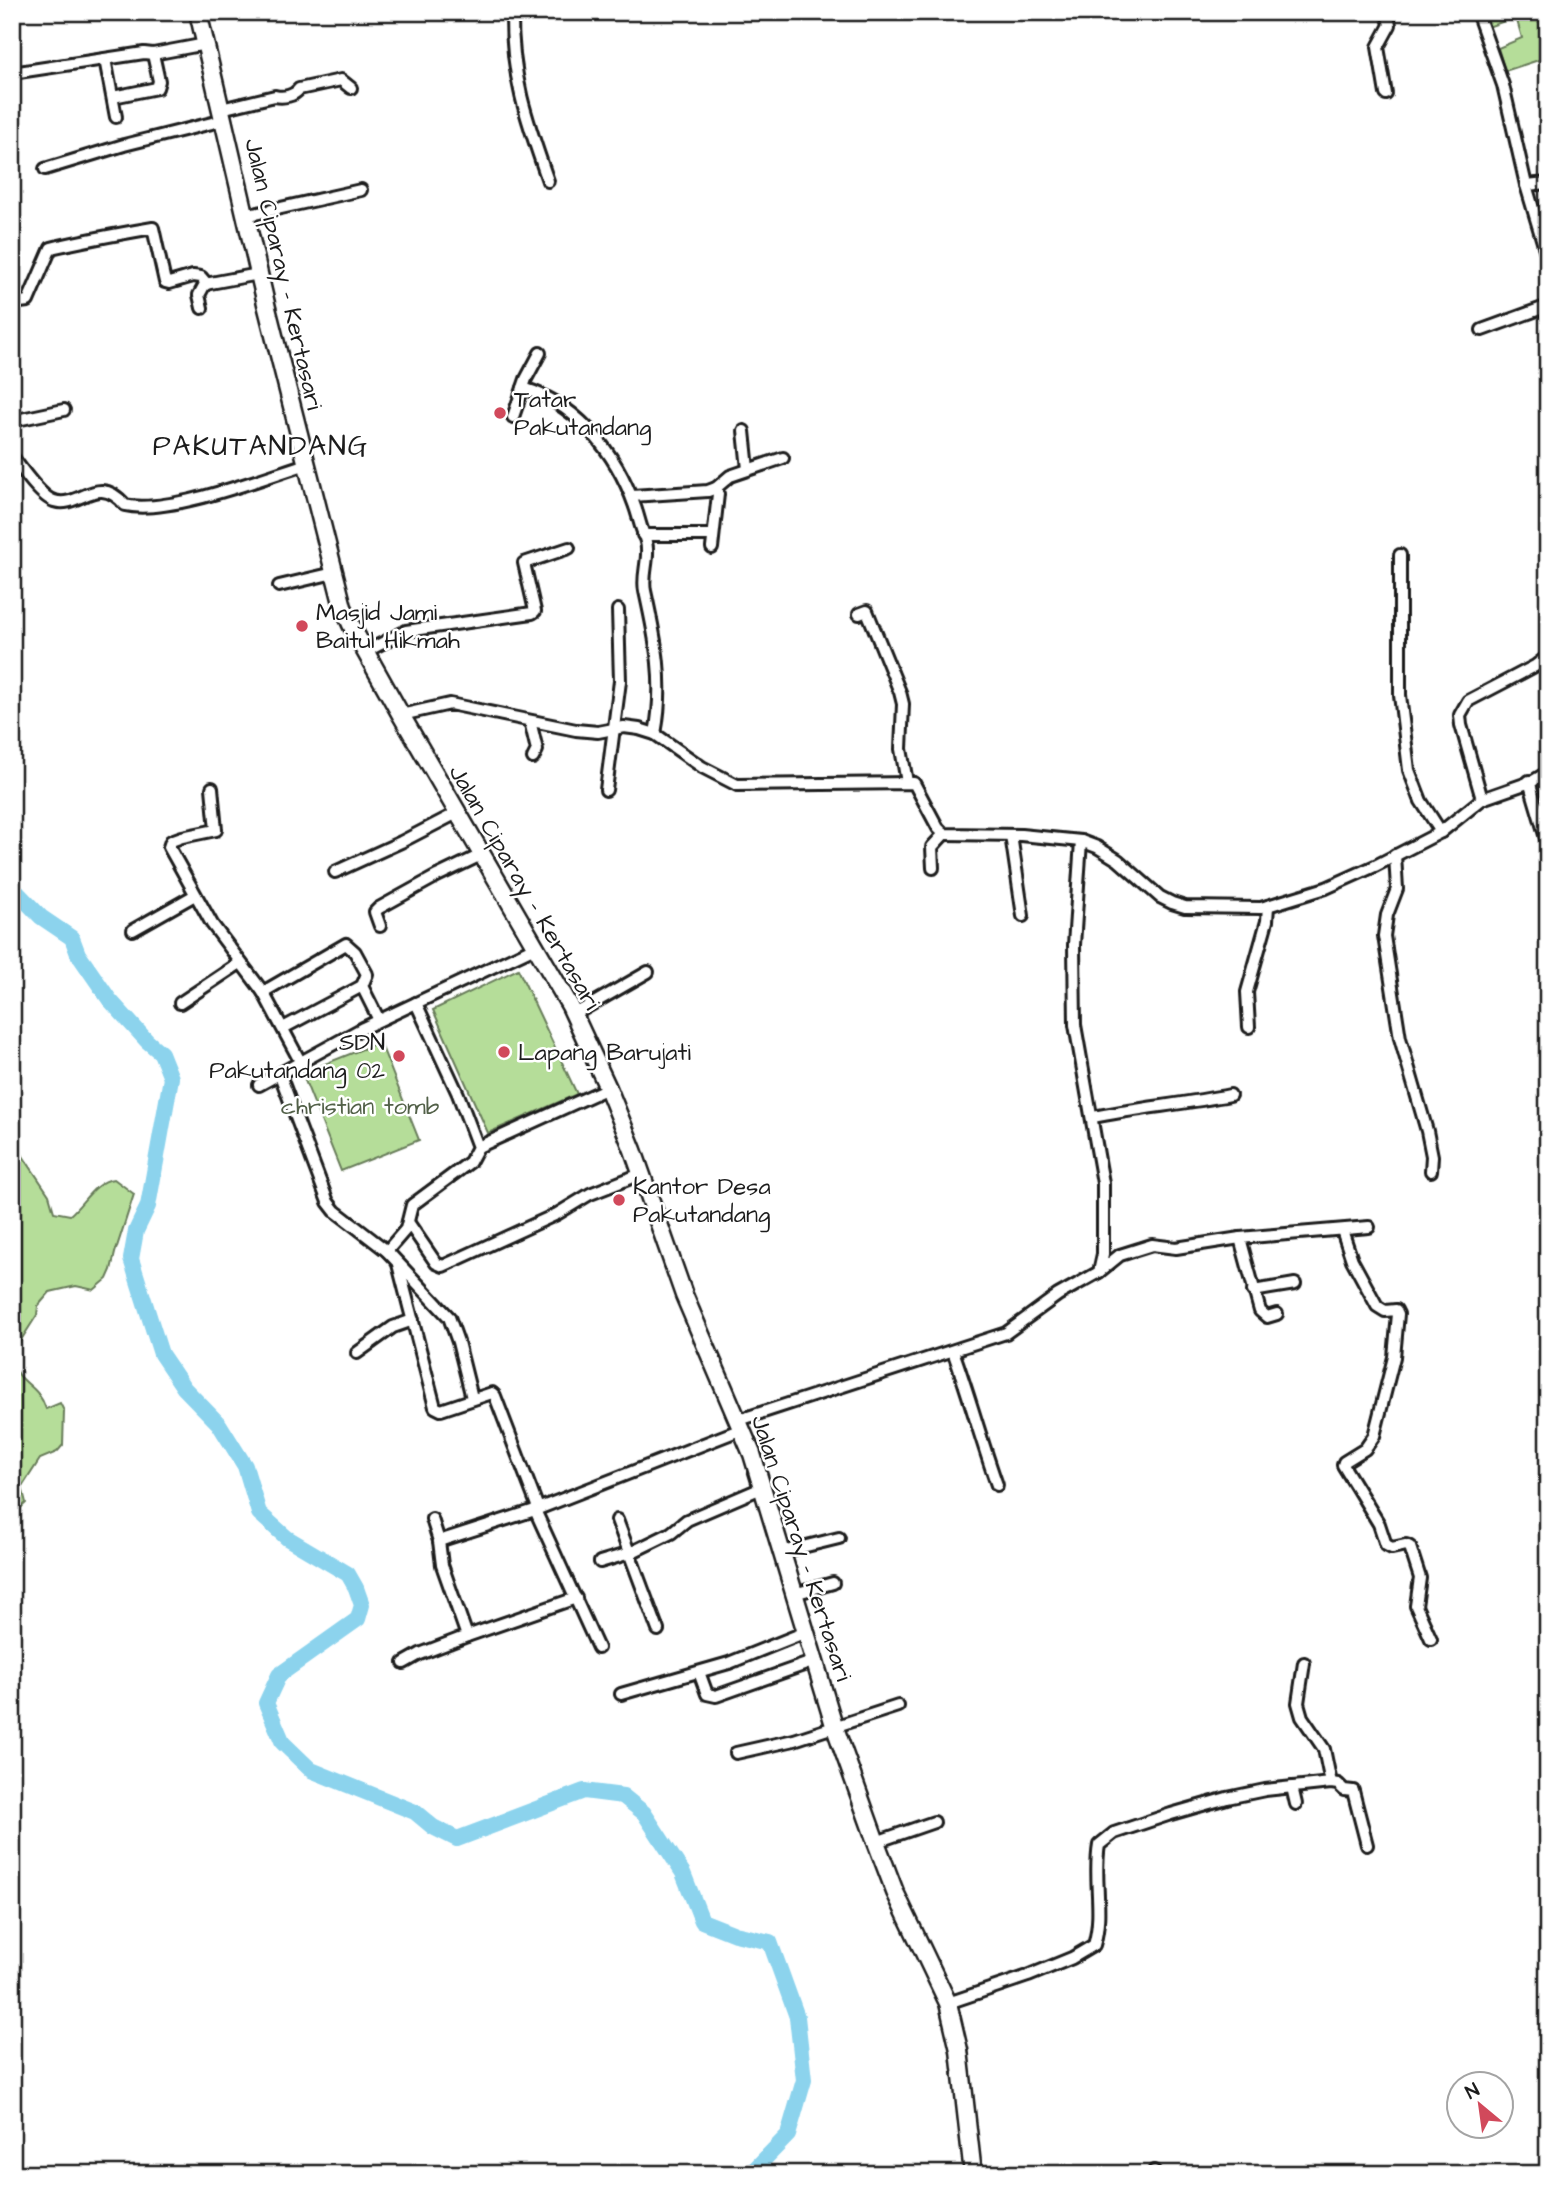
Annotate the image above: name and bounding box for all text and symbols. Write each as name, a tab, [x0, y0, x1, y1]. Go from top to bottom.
street label: Jalan Ciparay - Kertasari	[234, 135, 331, 414]
place label: Tatar Pakutandang	[514, 383, 651, 446]
marker: Tatar Pakutandang	[492, 405, 508, 421]
district label: PAKUTANDANG	[153, 427, 369, 466]
place label: Masjid Jami Baitul Hikmah	[316, 596, 460, 658]
marker: Masjid Jami Baitul Hikmah	[294, 618, 310, 634]
street label: Jalan Ciparay - Kertasari	[439, 759, 608, 1017]
place label: SDN Pakutandang 02	[209, 1026, 385, 1089]
place label: Lapang Barujati	[518, 1036, 691, 1071]
marker: Lapang Barujati	[496, 1044, 512, 1060]
marker: SDN Pakutandang 02	[391, 1048, 407, 1064]
park label: christian tomb	[281, 1090, 440, 1124]
place label: Kantor Desa Pakutandang	[633, 1170, 771, 1233]
marker: Kantor Desa Pakutandang	[611, 1192, 627, 1208]
street label: Jalan Ciparay - Kertasari	[741, 1411, 860, 1686]
north arrow	[1444, 2070, 1514, 2140]
text: N	[1461, 2077, 1484, 2106]

